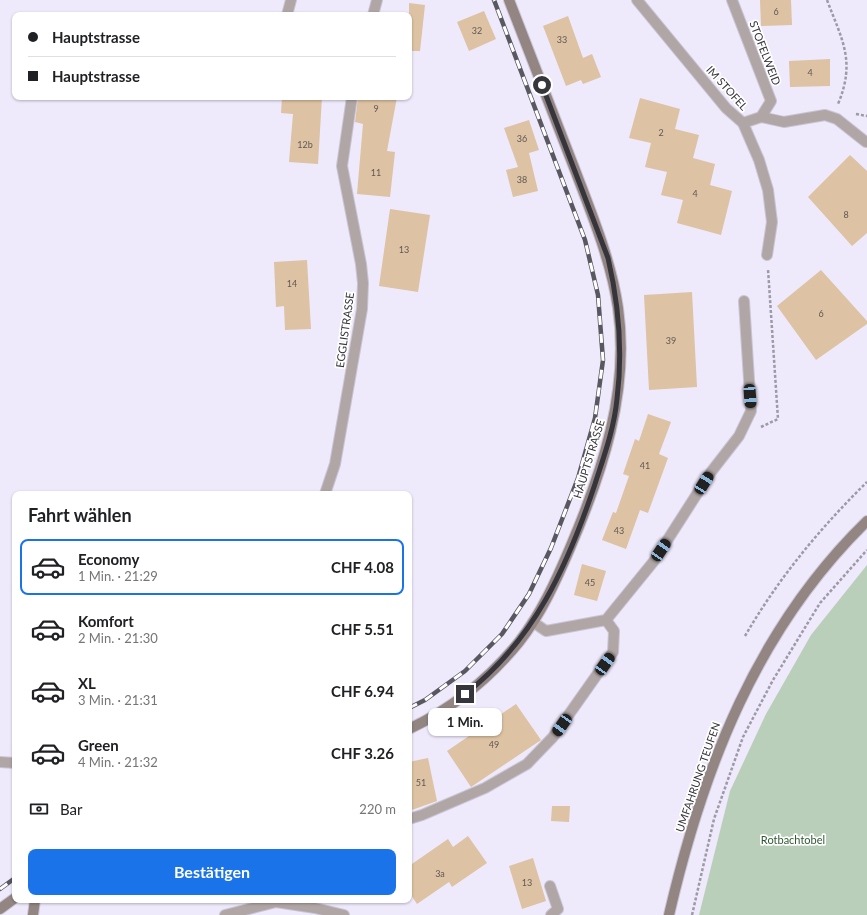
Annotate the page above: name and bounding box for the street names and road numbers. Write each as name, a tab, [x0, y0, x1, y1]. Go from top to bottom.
street label: STOFELWEID	[747, 19, 784, 87]
street label: IM STOFEL	[704, 63, 751, 113]
street label: EGGLISTRASSE	[333, 291, 356, 369]
street label: HAUPTSTRASSE	[570, 418, 607, 500]
street label: UMFAHRUNG TEUFEN	[673, 720, 722, 834]

